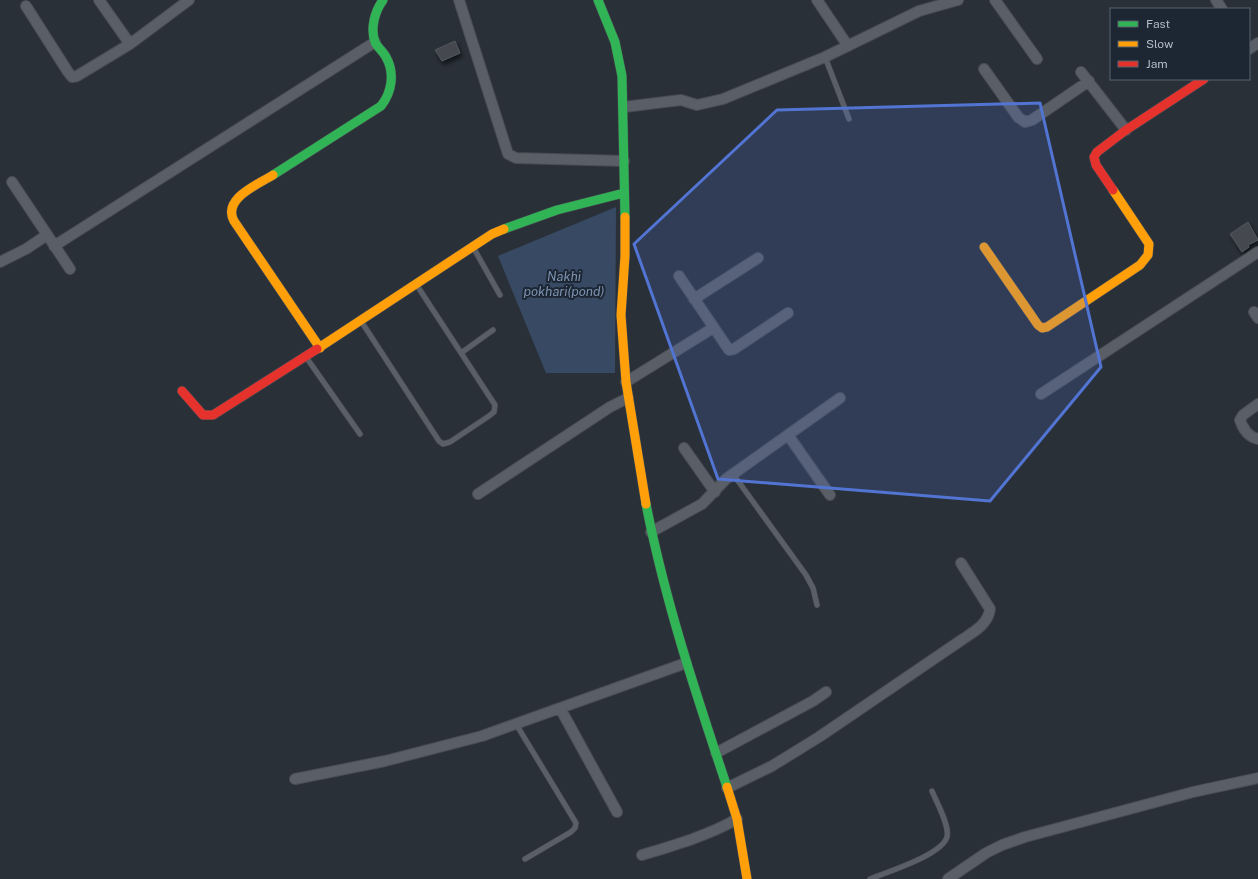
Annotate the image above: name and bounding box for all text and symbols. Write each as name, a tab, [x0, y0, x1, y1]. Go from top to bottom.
legend	[1110, 8, 1250, 80]
text: Fast	[1146, 17, 1171, 31]
text: Slow	[1146, 37, 1174, 51]
text: Jam	[1146, 57, 1168, 71]
water label: Nakhi pokhari(pond)	[524, 269, 605, 299]

